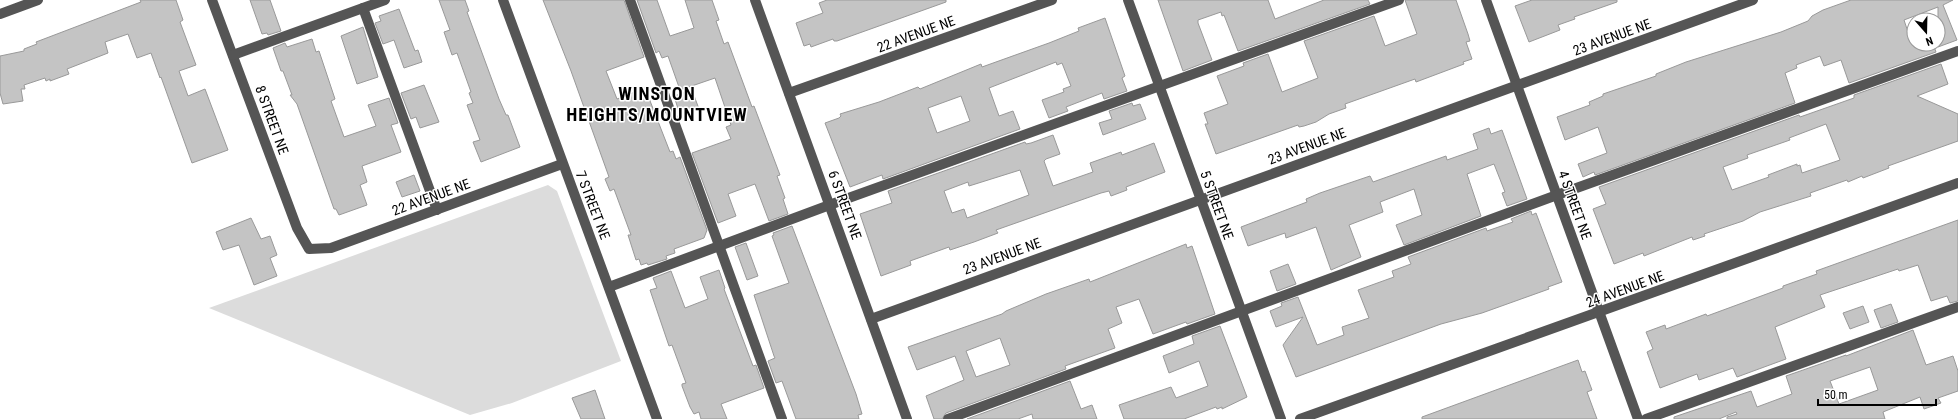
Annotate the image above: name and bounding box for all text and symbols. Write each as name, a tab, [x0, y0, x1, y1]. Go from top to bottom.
north arrow	[1906, 12, 1946, 52]
street label: 22 AVENUE NE	[875, 13, 957, 55]
street label: 23 AVENUE NE	[1571, 16, 1653, 58]
text: N	[1924, 34, 1935, 48]
street label: 8 STREET NE	[252, 83, 292, 157]
district label: WINSTON HEIGHTS/MOUNTVIEW	[566, 83, 748, 125]
street label: 23 AVENUE NE	[1266, 125, 1348, 167]
street label: 6 STREET NE	[825, 168, 865, 242]
street label: 5 STREET NE	[1197, 168, 1237, 242]
street label: 4 STREET NE	[1555, 168, 1595, 242]
street label: 7 STREET NE	[573, 169, 613, 242]
street label: 22 AVENUE NE	[390, 176, 472, 218]
street label: 23 AVENUE NE	[961, 235, 1043, 277]
street label: 24 AVENUE NE	[1584, 268, 1666, 310]
scale bar	[1818, 381, 1936, 407]
text: 50 m	[1824, 388, 1848, 402]

